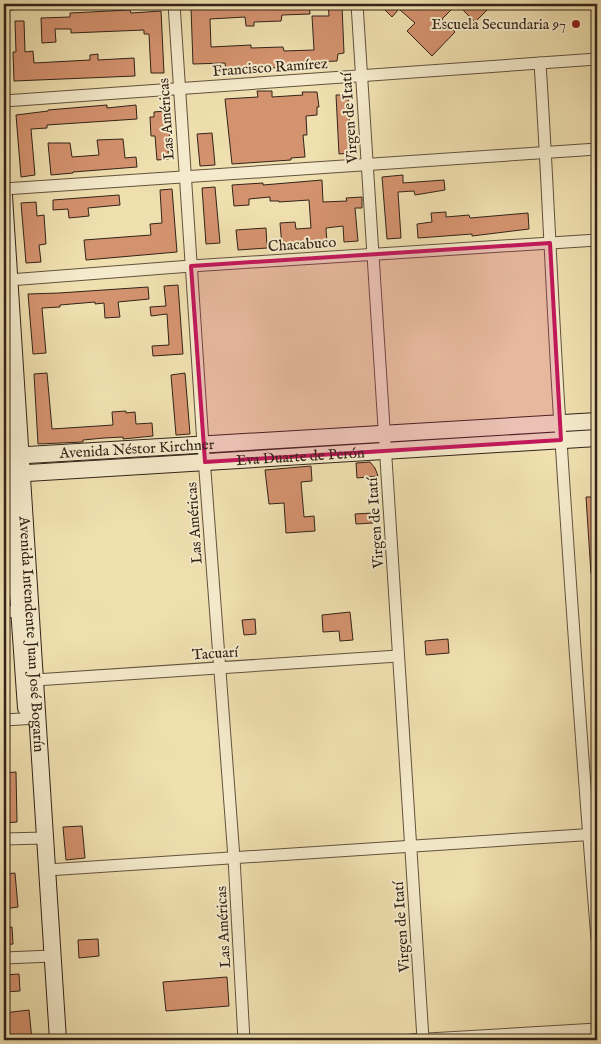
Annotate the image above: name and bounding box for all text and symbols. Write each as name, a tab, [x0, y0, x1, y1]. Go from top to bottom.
place label: Escuela Secundaria 97	[431, 15, 566, 34]
marker: Escuela Secundaria 97	[570, 18, 582, 30]
street label: Francisco Ramírez	[212, 54, 328, 81]
street label: Virgen de Itatí	[337, 71, 362, 165]
street label: Las Américas	[154, 77, 179, 160]
street label: Chacabuco	[267, 233, 337, 256]
street label: Avenida Néstor Kirchner	[58, 435, 215, 463]
street label: Eva Duarte de Perón	[236, 443, 365, 470]
street label: Virgen de Itatí	[363, 476, 388, 570]
street label: Las Américas	[182, 481, 207, 564]
street label: Avenida Intendente Juan José Bogarín	[14, 515, 49, 753]
street label: Tacuarí	[191, 642, 240, 665]
street label: Virgen de Itatí	[389, 880, 414, 974]
street label: Las Américas	[212, 886, 235, 968]

